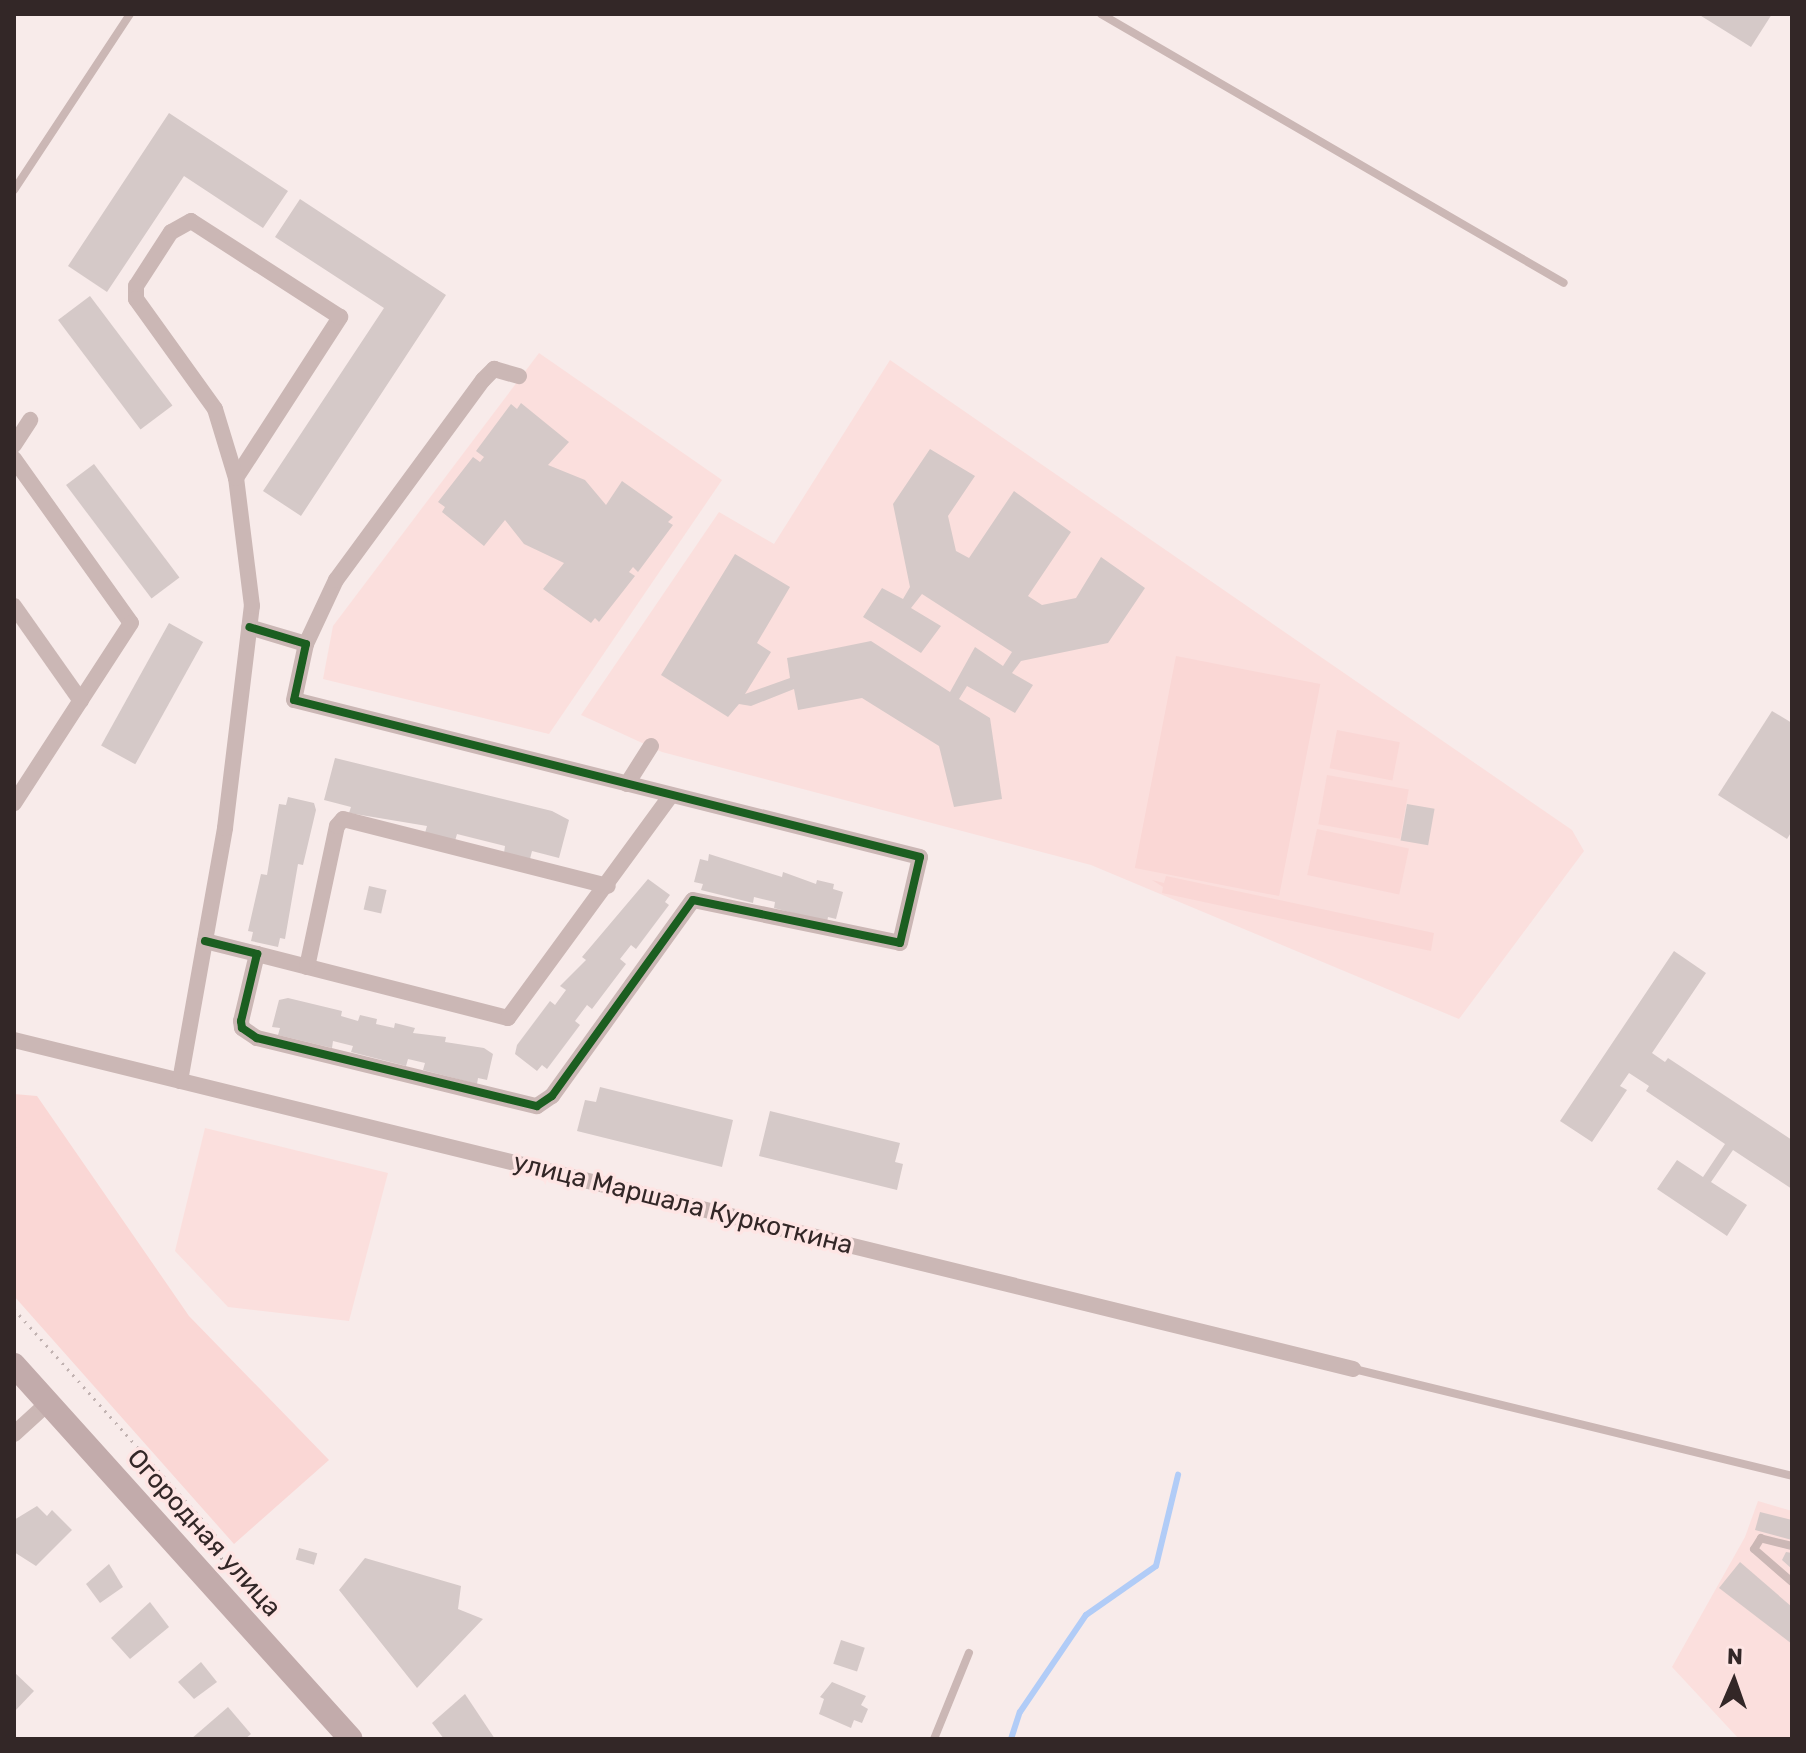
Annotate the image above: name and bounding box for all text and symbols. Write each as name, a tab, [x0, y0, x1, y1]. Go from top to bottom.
street label: улица Маршала Куркоткина	[510, 1147, 856, 1261]
street label: Огородная улица	[120, 1443, 288, 1623]
north arrow	[1694, 1641, 1774, 1721]
text: N	[1726, 1643, 1743, 1670]

